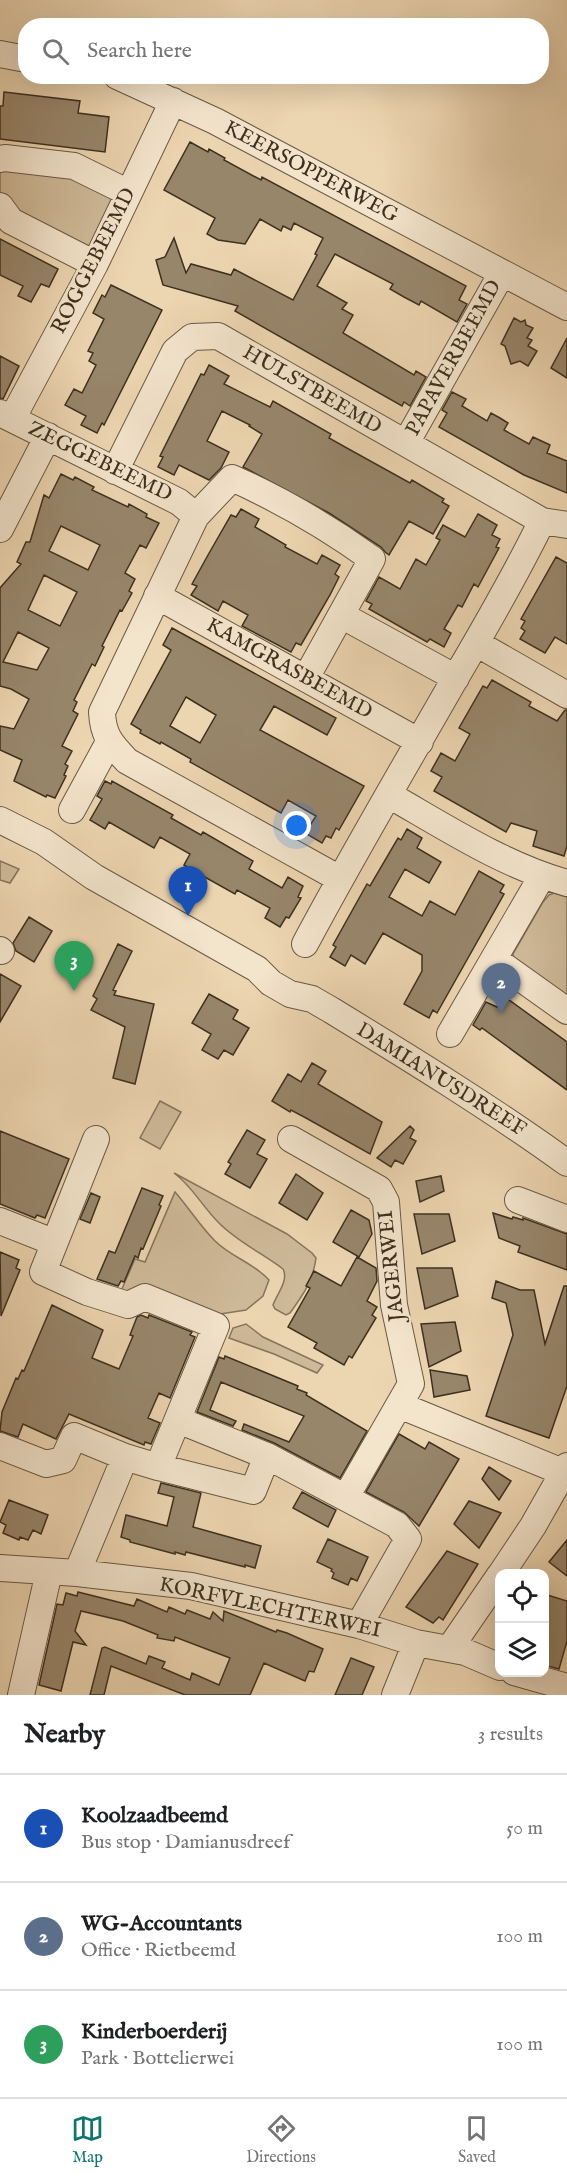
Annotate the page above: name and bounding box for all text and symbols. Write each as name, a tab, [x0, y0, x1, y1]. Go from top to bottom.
search box	[18, 18, 549, 84]
icon: search	[39, 35, 72, 68]
text: Search here	[87, 37, 192, 65]
street label: KEERSOPPERWEG	[219, 115, 403, 229]
street label: ROGGEBEEMD	[46, 183, 142, 339]
street label: PAPAVERBEEMD	[400, 275, 508, 441]
street label: HULSTBEEMD	[238, 339, 386, 441]
street label: ZEGGEBEEMD	[24, 415, 176, 509]
street label: KAMGRASBEEMD	[201, 612, 377, 726]
your location	[282, 811, 311, 840]
pin: 1	[168, 866, 207, 916]
pin: 3	[54, 942, 94, 991]
pin: 2	[482, 964, 520, 1013]
street label: DAMIANUSDREEF	[351, 1017, 531, 1143]
street label: JAGERWEI	[373, 1209, 411, 1325]
map controls	[495, 1569, 549, 1677]
button: locate	[495, 1569, 549, 1623]
street label: KORFVLECHTERWEI	[157, 1571, 383, 1645]
button: layers	[495, 1623, 549, 1677]
text: Nearby	[24, 1718, 105, 1751]
text: 3 results	[478, 1722, 543, 1747]
text: Koolzaadbeemd	[81, 1802, 228, 1830]
text: 1	[40, 1816, 47, 1841]
text: 50 m	[506, 1816, 543, 1841]
text: Bus stop · Damianusdreef	[81, 1830, 290, 1855]
text: WG-Accountants	[81, 1910, 242, 1938]
text: 2	[39, 1924, 48, 1949]
text: 100 m	[496, 1924, 543, 1949]
text: Office · Rietbeemd	[81, 1938, 236, 1963]
text: Kinderboerderij	[81, 2018, 227, 2046]
text: 3	[40, 2032, 47, 2057]
text: 100 m	[496, 2032, 543, 2057]
text: Park · Bottelierwei	[81, 2046, 234, 2071]
tab: Map	[71, 2112, 104, 2168]
tab: Directions	[246, 2112, 316, 2168]
tab: Saved	[458, 2112, 496, 2168]

